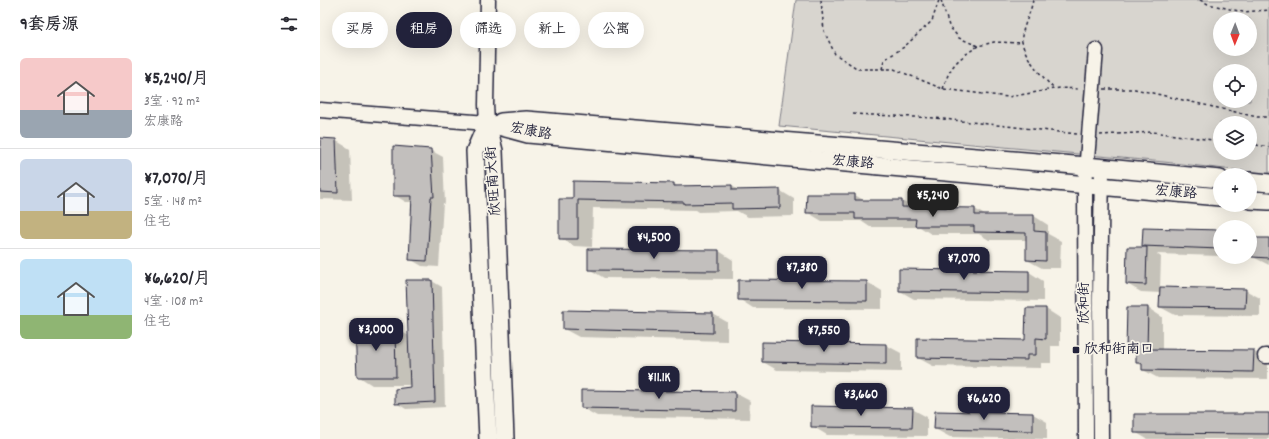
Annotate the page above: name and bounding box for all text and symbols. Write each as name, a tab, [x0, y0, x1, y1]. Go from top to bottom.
chip: 买房	[332, 12, 388, 48]
chip: 租房	[396, 12, 452, 48]
chip: 筛选	[460, 12, 516, 48]
chip: 新上	[524, 12, 580, 48]
chip: 公寓	[588, 12, 644, 48]
north arrow	[1213, 12, 1257, 56]
map controls	[1213, 12, 1257, 264]
icon: filters	[278, 13, 300, 35]
text: 9套房源	[20, 14, 79, 38]
button: locate	[1213, 64, 1257, 108]
text: ¥5,240/月	[144, 68, 209, 92]
icon: home	[52, 74, 100, 122]
text: 3室 · 92 m²	[144, 93, 200, 112]
text: 宏康路	[144, 113, 183, 132]
button: layers	[1213, 116, 1257, 160]
street label: 宏康路	[509, 119, 553, 145]
street label: 欣旺南大街	[482, 145, 506, 217]
street label: 宏康路	[831, 151, 875, 175]
text: ¥7,070/月	[144, 168, 209, 192]
button: +	[1213, 168, 1257, 212]
icon: home	[52, 175, 100, 223]
street label: 宏康路	[1154, 181, 1198, 205]
pin: ¥5,240	[900, 184, 966, 218]
text: ¥5,240	[917, 187, 949, 206]
text: 5室 · 148 m²	[144, 193, 202, 212]
text: 住宅	[144, 213, 170, 232]
button: −	[1213, 220, 1257, 264]
pin: ¥4,500	[621, 226, 687, 260]
text: ¥4,500	[637, 229, 671, 248]
pin: ¥7,070	[931, 247, 997, 281]
text: ¥7,070	[948, 250, 980, 269]
pin: ¥7,380	[769, 256, 835, 290]
text: ¥7,380	[786, 259, 818, 278]
text: ¥6,620/月	[144, 268, 211, 292]
icon: home	[52, 275, 100, 323]
street label: 欣和街	[1075, 282, 1095, 324]
text: 4室 · 108 m²	[144, 293, 203, 312]
text: 住宅	[144, 313, 170, 332]
pin: ¥3,000	[343, 318, 409, 352]
pin: ¥7,550	[791, 319, 857, 353]
text: ¥3,000	[358, 321, 394, 340]
text: ¥7,550	[808, 322, 840, 341]
place label: 欣和街南口	[1084, 340, 1154, 360]
marker: 欣和街南口	[1071, 345, 1081, 355]
pin: ¥11.1K	[626, 366, 692, 400]
text: ¥11.1K	[648, 369, 671, 388]
pin: ¥3,660	[828, 383, 894, 417]
text: ¥3,660	[844, 386, 878, 405]
pin: ¥6,620	[951, 387, 1017, 421]
text: ¥6,620	[967, 390, 1001, 409]

